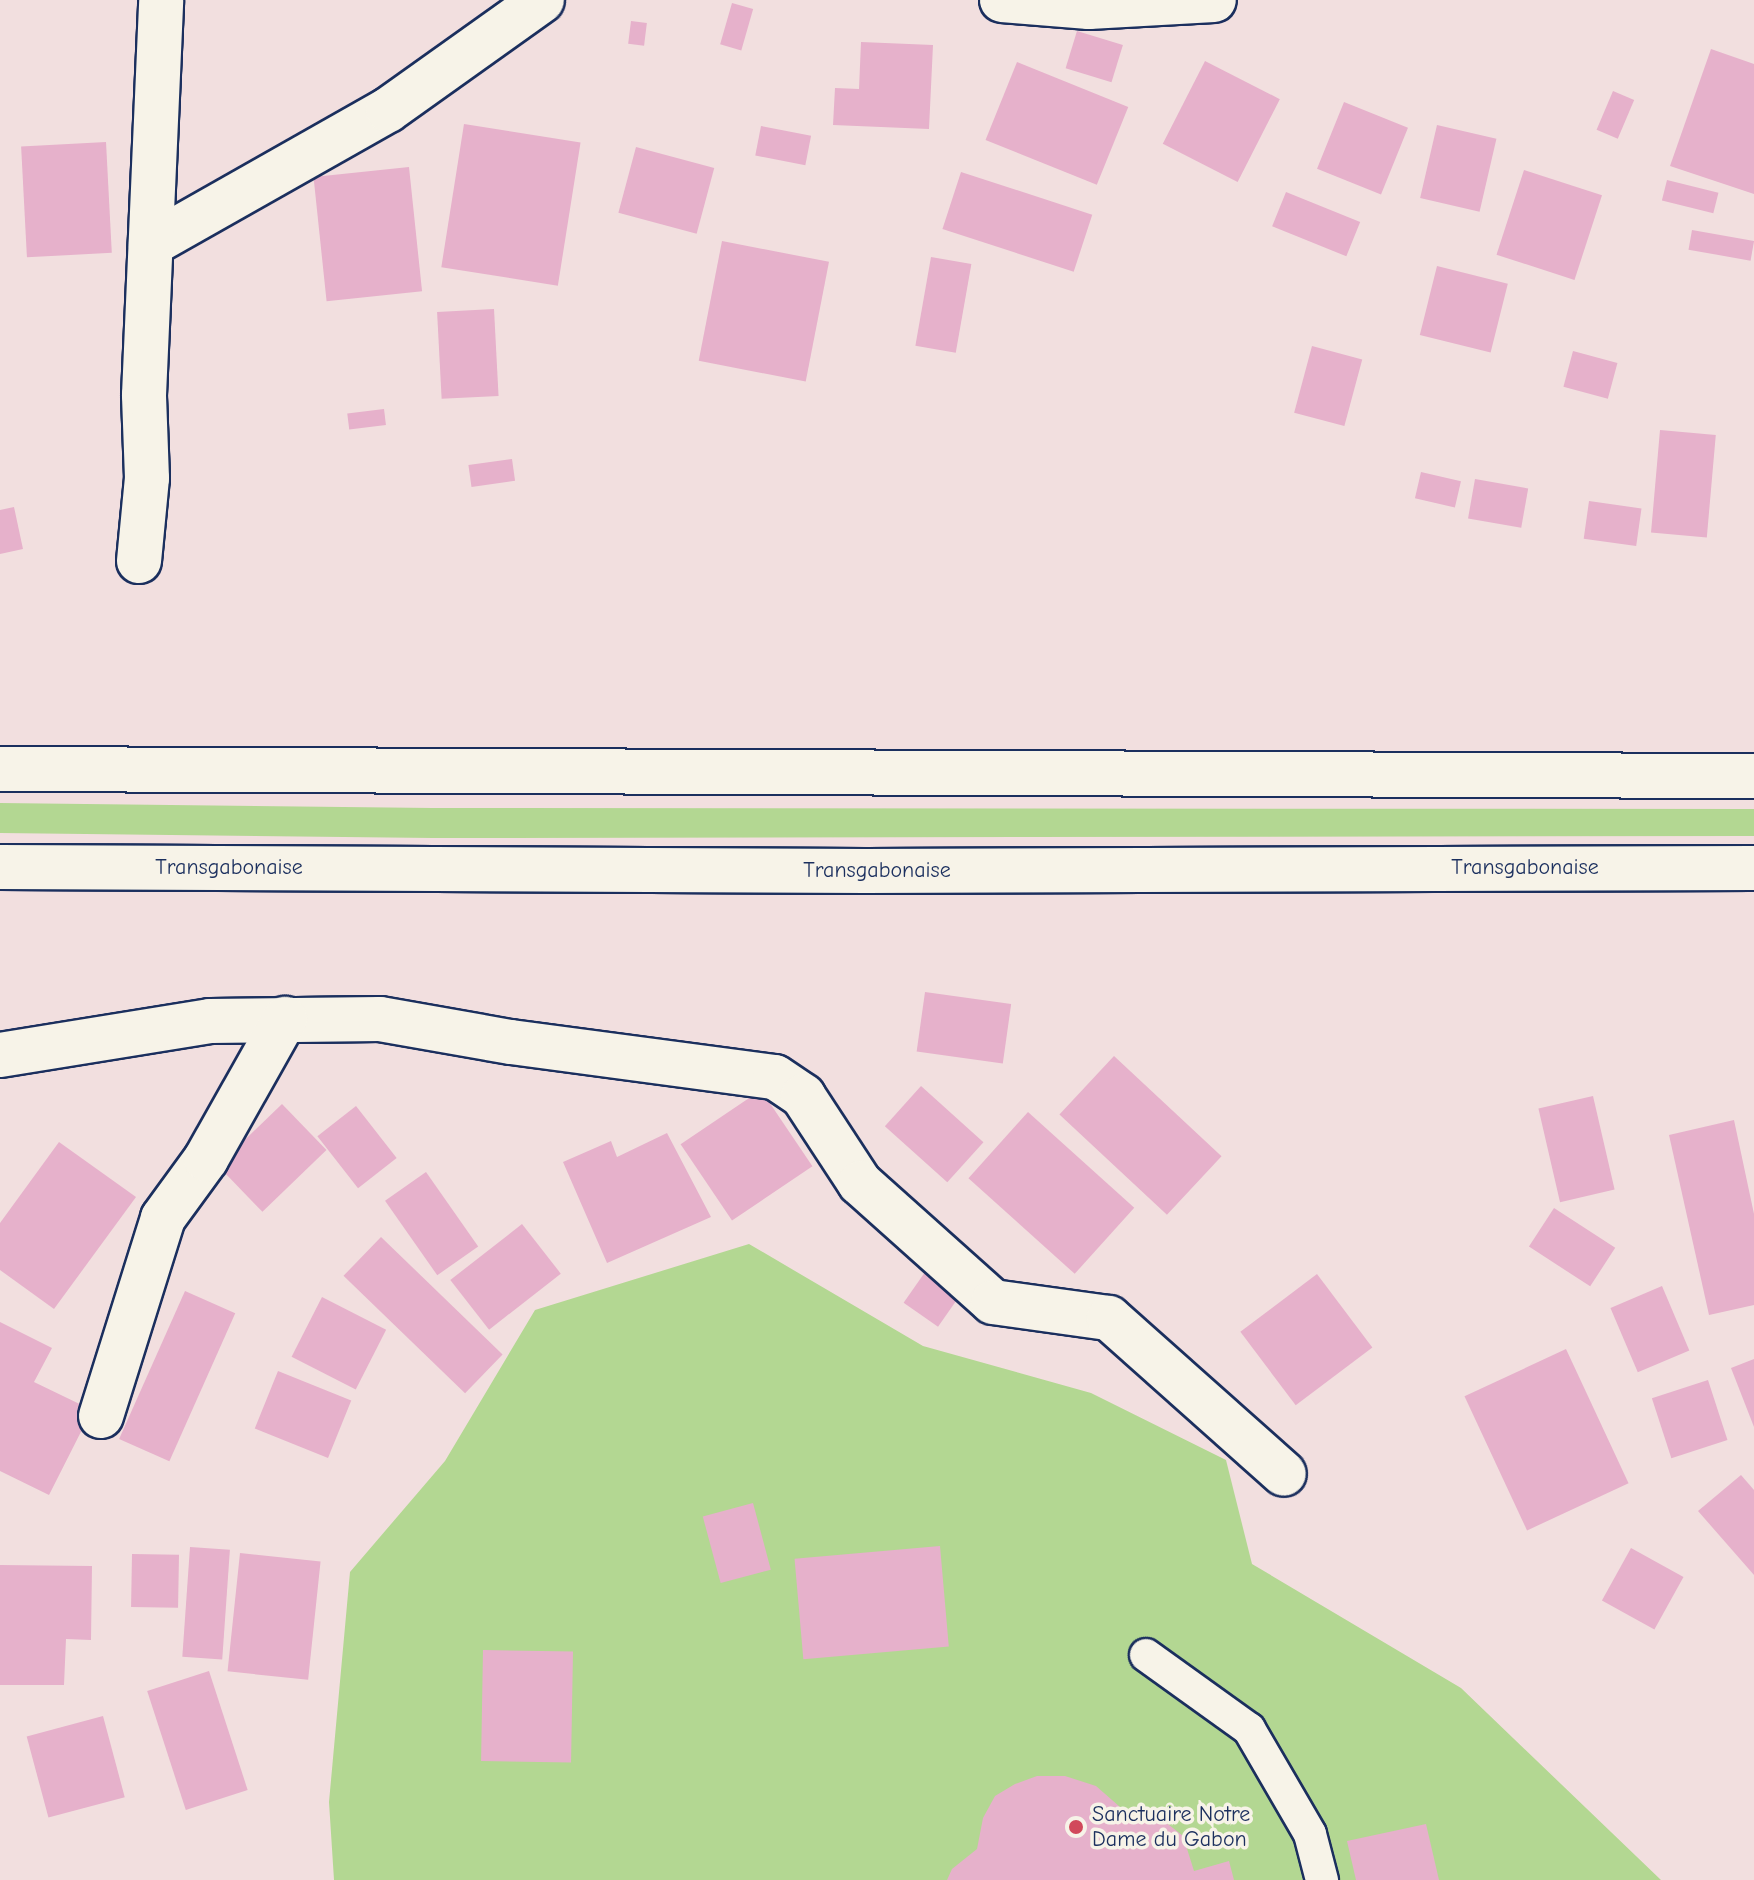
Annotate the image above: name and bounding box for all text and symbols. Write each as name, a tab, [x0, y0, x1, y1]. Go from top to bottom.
street label: Transgabonaise	[155, 855, 303, 881]
street label: Transgabonaise	[1451, 855, 1599, 881]
street label: Transgabonaise	[803, 858, 951, 884]
place label: Sanctuaire Notre Dame du Gabon	[1092, 1801, 1250, 1852]
marker: Sanctuaire Notre Dame du Gabon	[1067, 1818, 1085, 1836]

